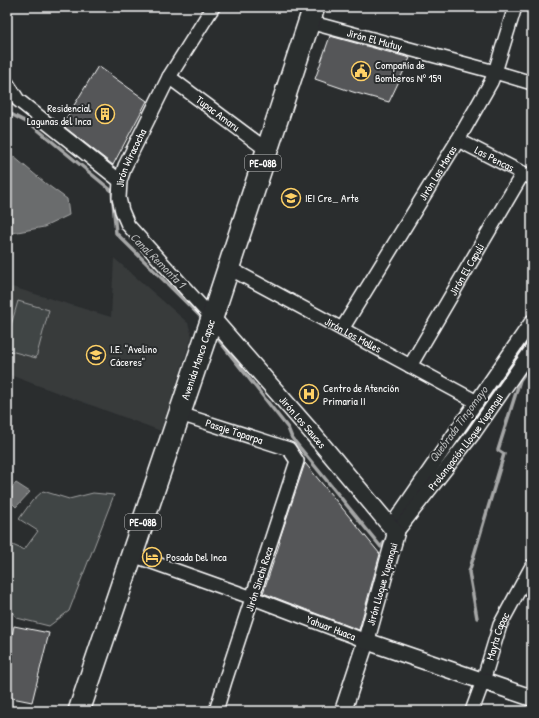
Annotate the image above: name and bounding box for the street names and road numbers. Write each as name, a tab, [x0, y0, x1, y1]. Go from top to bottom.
street label: Jirón El Mutuy	[345, 26, 404, 54]
street label: Tupac Amaru	[193, 93, 243, 135]
street label: Jirón Wiracocha	[113, 126, 150, 188]
street label: Jirón Las Moras	[416, 143, 460, 203]
street label: Las Pencas	[472, 143, 517, 175]
road number: PE-08B	[245, 155, 281, 171]
street label: Jirón El Capuli	[446, 241, 487, 298]
street label: Jirón Los Molles	[322, 314, 384, 356]
street label: Avenida Manco Capac	[178, 317, 218, 401]
street label: Prolongación Lloque Yupanqui	[425, 391, 506, 493]
street label: Jirón Los Sauces	[276, 393, 329, 451]
street label: Pasaje Toparpa	[204, 416, 265, 447]
road number: PE-08B	[125, 514, 161, 530]
street label: Jirón Lloque Yupanqui	[363, 541, 401, 627]
street label: Jirón Sinchi Roca	[242, 544, 276, 613]
street label: Mayta Capac	[483, 609, 513, 662]
street label: Yahuar Huaca	[304, 612, 358, 644]

